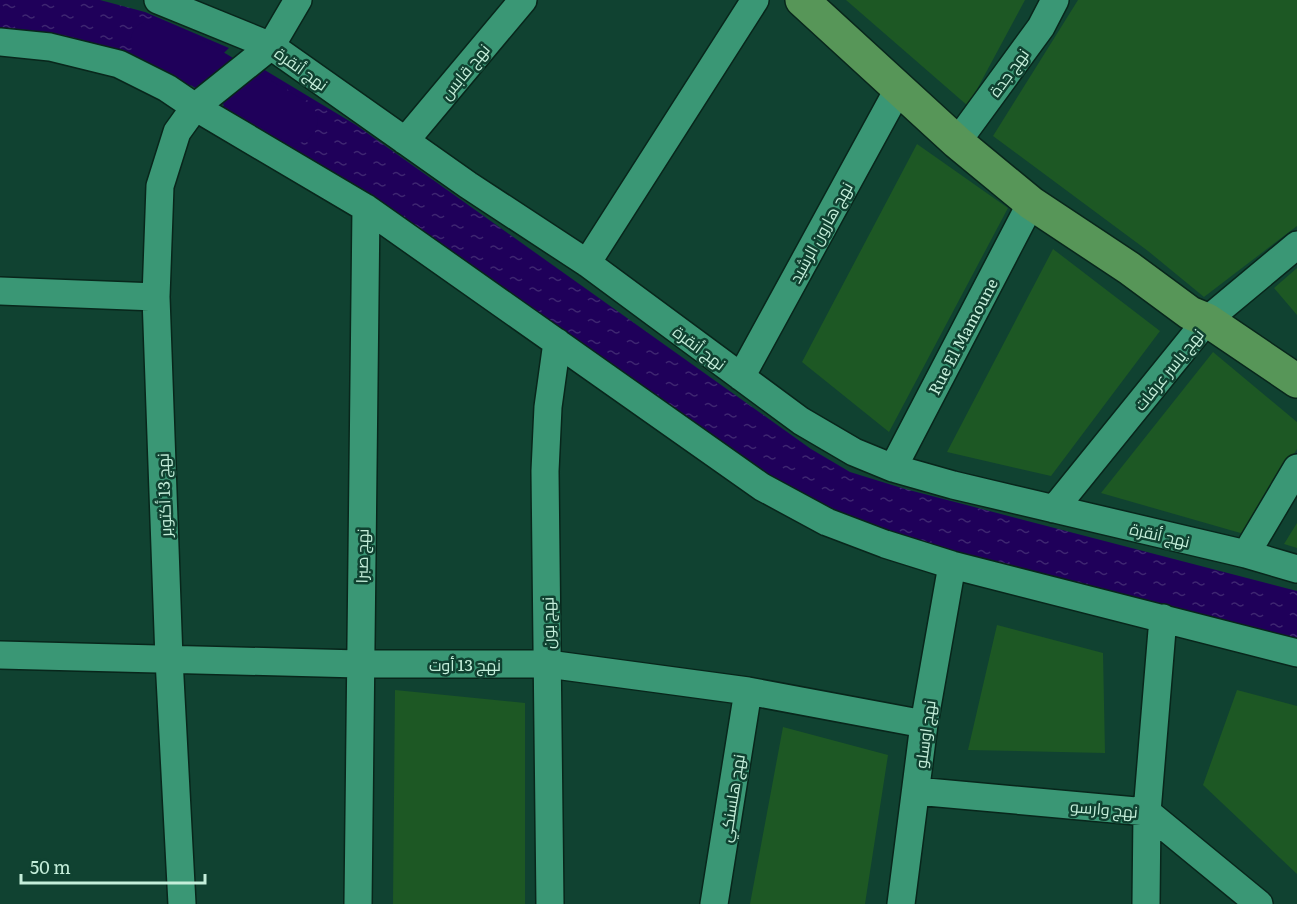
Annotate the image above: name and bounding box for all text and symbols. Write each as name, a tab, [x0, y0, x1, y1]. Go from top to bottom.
street label: نهج قابس	[433, 38, 495, 105]
street label: نهج أنقرة	[270, 40, 334, 96]
street label: نهج جدة	[982, 43, 1035, 102]
street label: نهج هارون الرشيد	[782, 177, 859, 287]
street label: Rue El Mamoune	[921, 273, 1003, 399]
street label: نهج أنقرة	[668, 319, 732, 376]
street label: نهج ياسر عرفات	[1127, 323, 1209, 416]
street label: نهج 13 أكتوبر	[150, 453, 177, 538]
street label: نهج أنقرة	[1127, 515, 1192, 554]
street label: نهج صبرا	[349, 528, 374, 584]
street label: نهج بون	[535, 597, 560, 649]
street label: نهج 13 أوت	[429, 652, 501, 677]
street label: نهج اوسلو	[907, 698, 942, 770]
street label: نهج هلسنكي	[712, 752, 753, 844]
street label: نهج وارسو	[1069, 793, 1139, 824]
scale bar	[21, 847, 206, 885]
text: 50 m	[30, 853, 71, 880]

